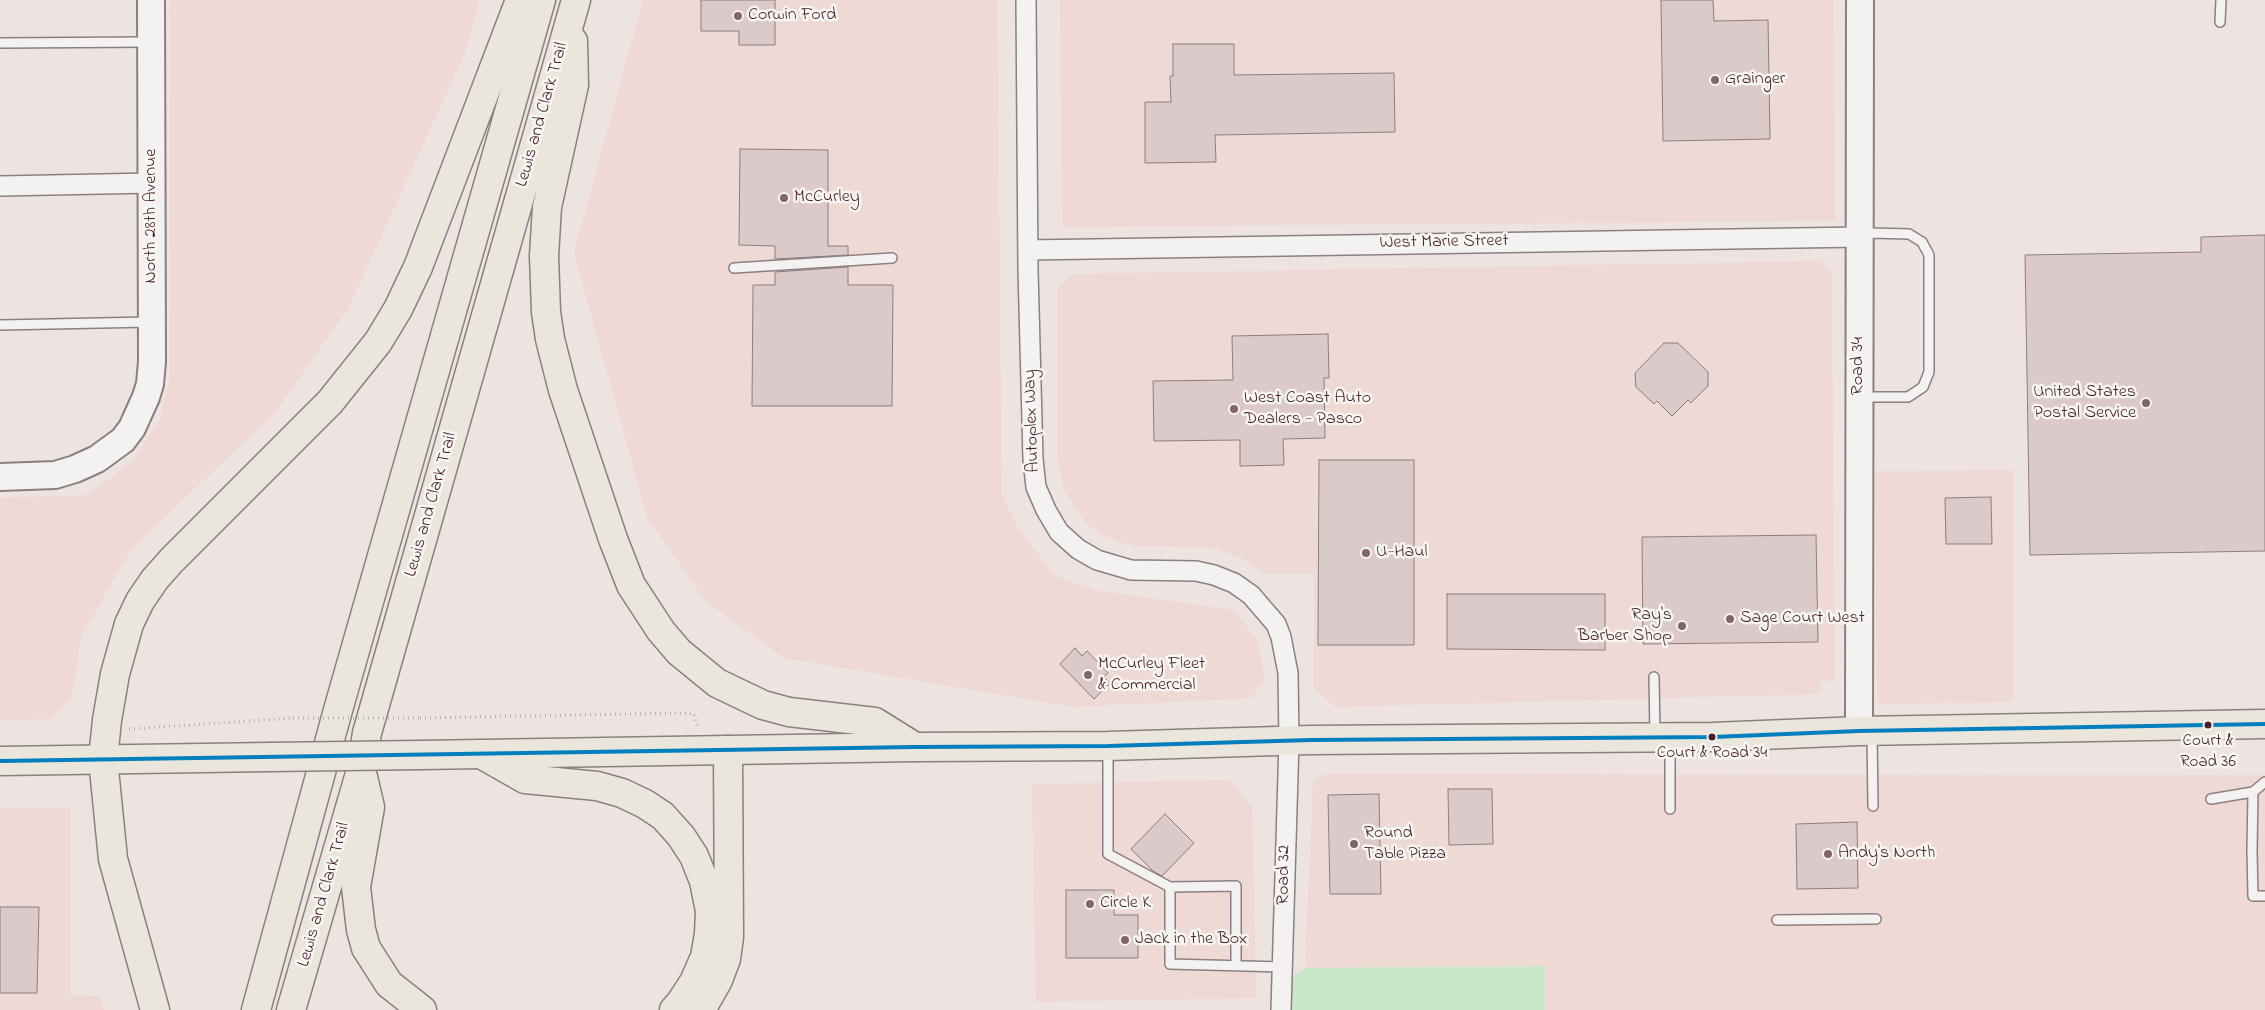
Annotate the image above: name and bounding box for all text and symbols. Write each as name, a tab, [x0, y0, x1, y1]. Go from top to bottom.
place label: Corwin Ford	[748, 5, 836, 27]
marker: Corwin Ford	[732, 10, 744, 22]
street label: Lewis and Clark Trail	[512, 40, 574, 190]
place label: Grainger	[1725, 69, 1785, 91]
marker: Grainger	[1709, 74, 1721, 86]
street label: North 28th Avenue	[141, 149, 163, 283]
place label: McCurley	[794, 187, 860, 209]
marker: McCurley	[778, 192, 790, 204]
street label: West Marie Street	[1379, 231, 1509, 255]
street label: Road 34	[1848, 337, 1870, 395]
street label: Autoplex Way	[1020, 369, 1046, 473]
place label: United States Postal Service	[2033, 382, 2136, 424]
place label: West Coast Auto Dealers - Pasco	[1244, 388, 1371, 430]
marker: United States Postal Service	[2140, 397, 2152, 409]
marker: West Coast Auto Dealers - Pasco	[1228, 403, 1240, 415]
street label: Lewis and Clark Trail	[401, 430, 463, 580]
place label: U-Haul	[1376, 542, 1428, 564]
marker: U-Haul	[1360, 547, 1372, 559]
place label: Ray's Barber Shop	[1578, 605, 1672, 648]
place label: Sage Court West	[1740, 608, 1865, 630]
marker: Sage Court West	[1724, 613, 1736, 625]
marker: Ray's Barber Shop	[1676, 620, 1688, 632]
place label: McCurley Fleet & Commercial	[1098, 654, 1205, 696]
marker: McCurley Fleet & Commercial	[1082, 669, 1094, 681]
marker: Court & Road 36	[2203, 720, 2213, 730]
marker: Court & Road 34	[1707, 732, 1717, 742]
place label: Court & Road 36	[2180, 732, 2236, 772]
place label: Court & Road 34	[1657, 744, 1767, 764]
street label: Lewis and Clark Trail	[294, 820, 356, 970]
place label: Round Table Pizza	[1364, 823, 1446, 866]
marker: Round Table Pizza	[1348, 838, 1360, 850]
place label: Andy's North	[1838, 843, 1935, 865]
street label: Road 32	[1274, 845, 1296, 905]
marker: Andy's North	[1822, 848, 1834, 860]
place label: Circle K	[1100, 893, 1151, 915]
marker: Circle K	[1084, 898, 1096, 910]
place label: Jack in the Box	[1135, 929, 1247, 951]
marker: Jack in the Box	[1119, 934, 1131, 946]

